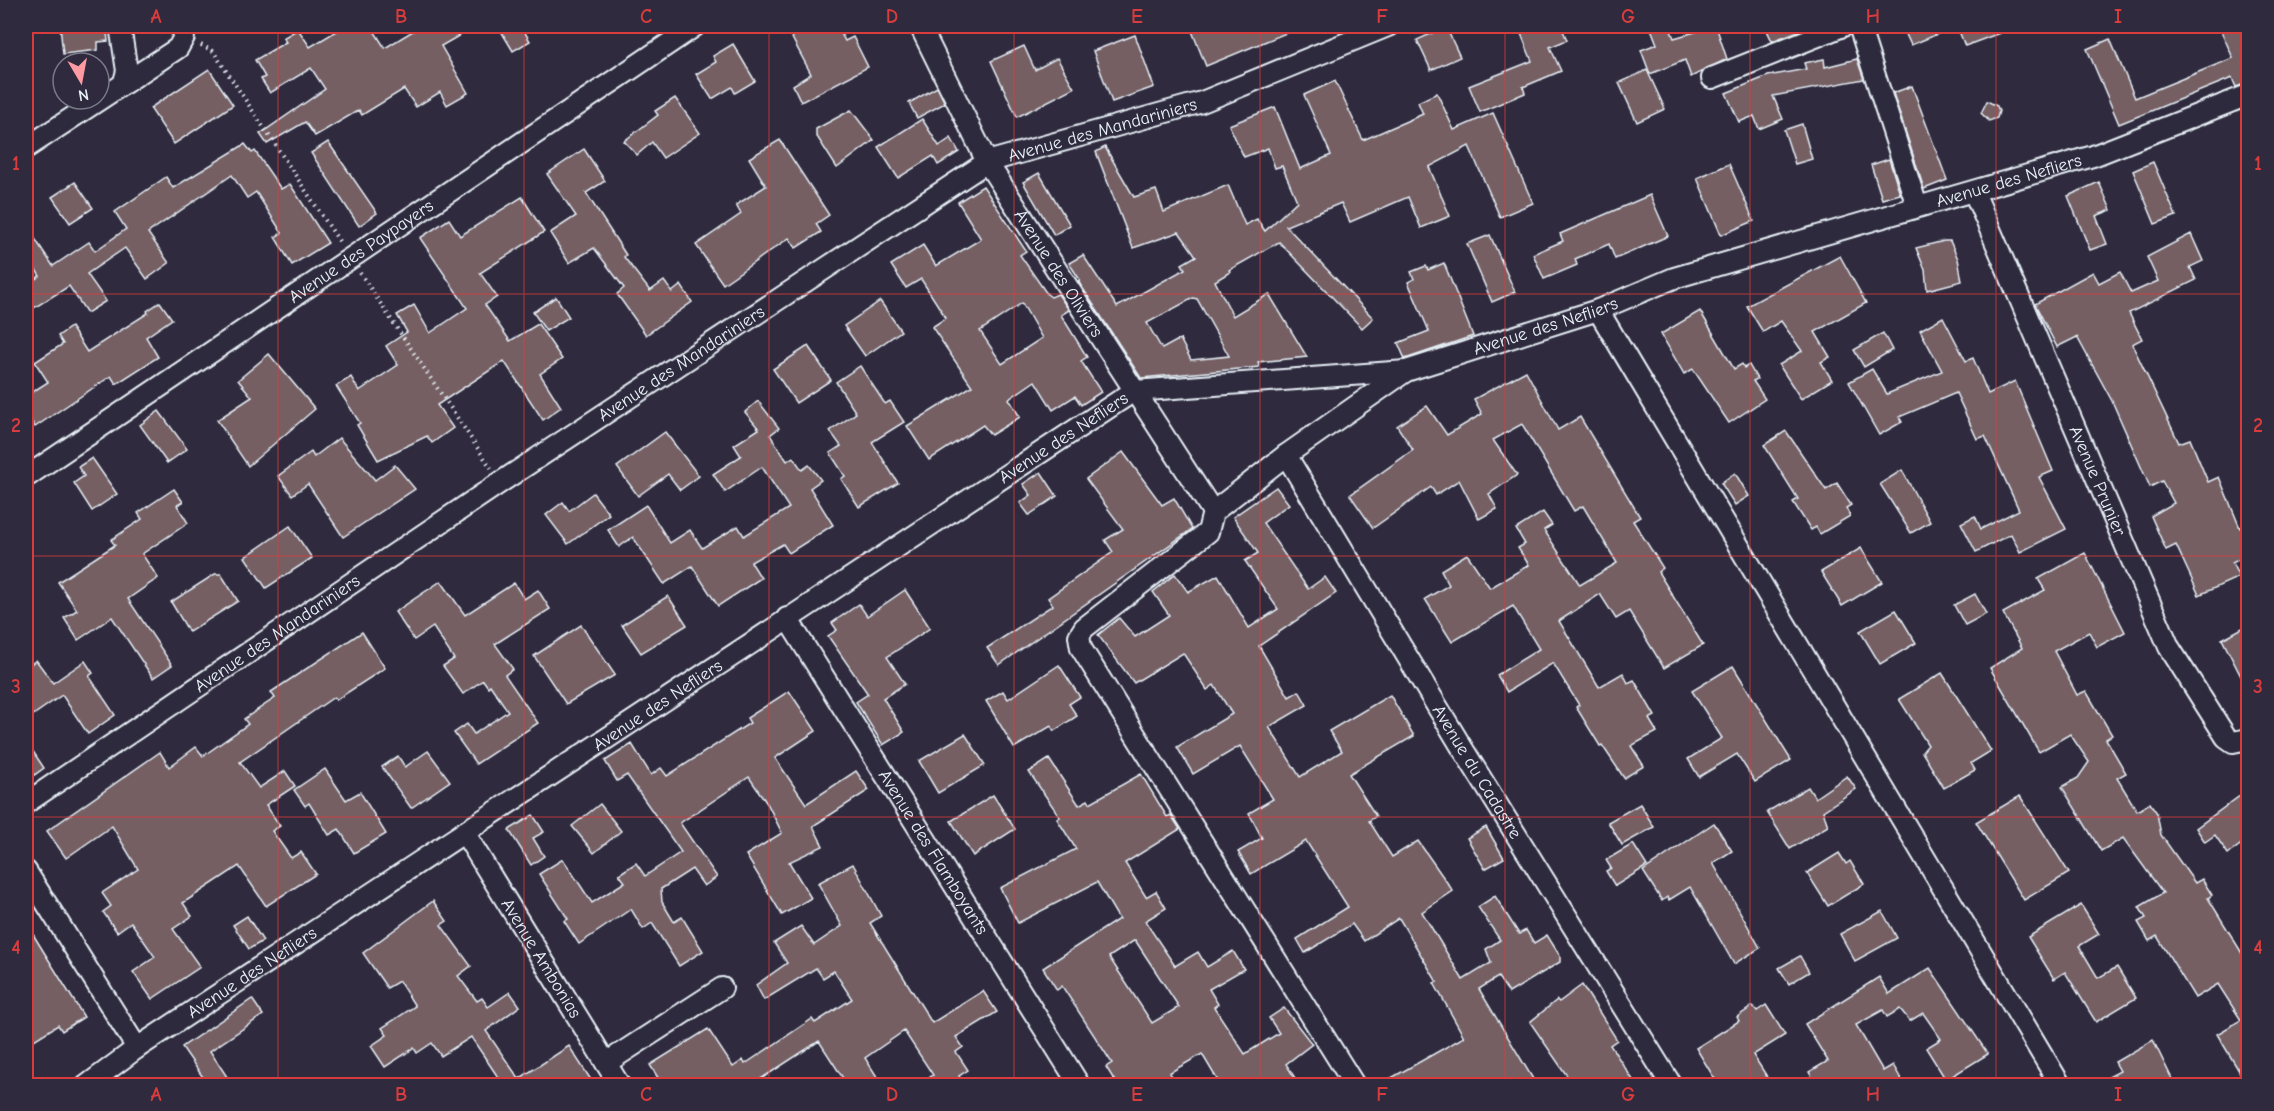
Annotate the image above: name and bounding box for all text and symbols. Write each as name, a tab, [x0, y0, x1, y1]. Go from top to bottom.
text: A	[150, 5, 162, 28]
text: B	[395, 5, 407, 28]
text: C	[640, 5, 652, 28]
text: D	[886, 5, 898, 28]
text: E	[1131, 5, 1143, 28]
text: F	[1376, 5, 1388, 28]
text: G	[1621, 5, 1635, 28]
text: H	[1866, 5, 1880, 28]
text: I	[2114, 5, 2122, 28]
north arrow	[51, 51, 111, 111]
text: N	[77, 85, 90, 105]
street label: Avenue des Mandariniers	[1006, 94, 1199, 167]
street label: Avenue des Nefliers	[1934, 150, 2084, 212]
text: 1	[12, 152, 20, 175]
text: 1	[2254, 152, 2262, 175]
street label: Avenue des Paypayers	[285, 195, 438, 308]
street label: Avenue des Oliviers	[1009, 206, 1107, 341]
street label: Avenue des Nefliers	[1471, 293, 1621, 360]
street label: Avenue des Mandariniers	[594, 301, 769, 426]
street label: Avenue des Nefliers	[995, 388, 1132, 488]
text: 2	[11, 414, 21, 437]
text: 2	[2253, 414, 2263, 437]
street label: Avenue Prunier	[2064, 423, 2130, 540]
street label: Avenue des Mandariniers	[191, 570, 364, 697]
street label: Avenue des Nefliers	[589, 655, 726, 756]
text: 3	[11, 675, 21, 698]
text: 3	[2253, 675, 2263, 698]
street label: Avenue du Cadastre	[1428, 701, 1526, 843]
street label: Avenue des Flamboyants	[874, 766, 992, 938]
street label: Avenue Ambonias	[496, 895, 586, 1022]
street label: Avenue des Nefliers	[183, 923, 321, 1023]
text: 4	[11, 936, 21, 959]
text: 4	[2253, 936, 2263, 959]
text: A	[150, 1083, 162, 1106]
text: B	[395, 1083, 407, 1106]
text: C	[640, 1083, 652, 1106]
text: D	[886, 1083, 898, 1106]
text: E	[1131, 1083, 1143, 1106]
text: F	[1376, 1083, 1388, 1106]
text: G	[1621, 1083, 1635, 1106]
text: H	[1866, 1083, 1880, 1106]
text: I	[2114, 1083, 2122, 1106]

